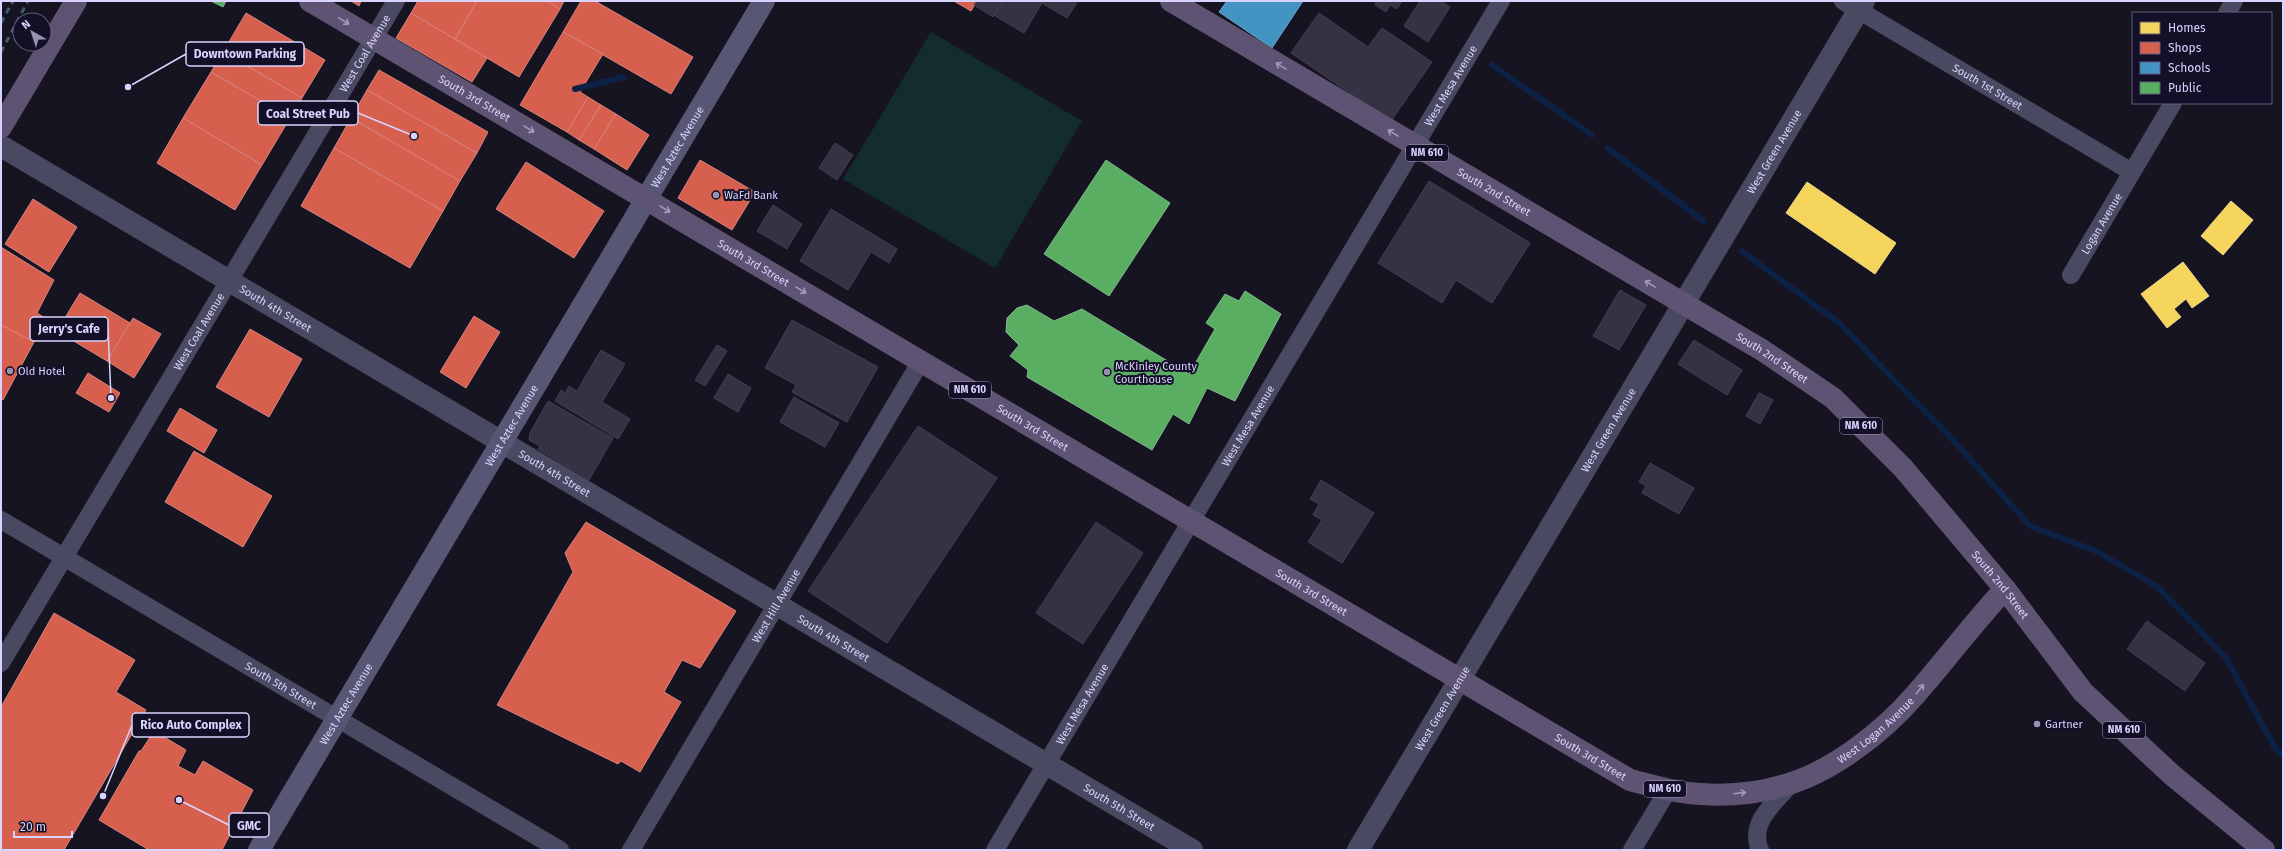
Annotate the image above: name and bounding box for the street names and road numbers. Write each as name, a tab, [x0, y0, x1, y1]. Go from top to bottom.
street label: West Coal Avenue	[337, 12, 393, 94]
street label: West Mesa Avenue	[1421, 43, 1480, 128]
street label: South 1st Street	[1950, 61, 2025, 112]
street label: South 3rd Street	[436, 72, 513, 124]
street label: West Aztec Avenue	[648, 104, 706, 190]
street label: West Green Avenue	[1744, 107, 1804, 196]
road number: NM 610	[1406, 145, 1448, 161]
street label: South 2nd Street	[1455, 165, 1533, 219]
street label: Logan Avenue	[2078, 190, 2125, 256]
street label: South 3rd Street	[715, 237, 792, 289]
street label: South 4th Street	[237, 282, 314, 335]
street label: West Coal Avenue	[171, 290, 227, 373]
street label: South 2nd Street	[1734, 330, 1811, 386]
street label: West Aztec Avenue	[482, 382, 541, 469]
road number: NM 610	[949, 382, 991, 398]
street label: West Mesa Avenue	[1219, 383, 1277, 469]
street label: West Green Avenue	[1578, 385, 1638, 474]
street label: South 3rd Street	[994, 401, 1071, 454]
road number: NM 610	[1840, 418, 1882, 434]
street label: South 4th Street	[516, 447, 593, 499]
street label: South 2nd Street	[1969, 548, 2032, 621]
street label: West Hill Avenue	[749, 566, 803, 645]
street label: South 3rd Street	[1273, 566, 1350, 618]
street label: South 4th Street	[795, 612, 872, 664]
street label: South 5th Street	[243, 659, 319, 711]
street label: West Aztec Avenue	[317, 661, 375, 747]
street label: West Mesa Avenue	[1053, 661, 1111, 747]
street label: West Green Avenue	[1412, 664, 1473, 753]
street label: West Logan Avenue	[1835, 694, 1917, 766]
road number: NM 610	[2103, 722, 2145, 738]
street label: South 3rd Street	[1552, 731, 1629, 783]
street label: South 5th Street	[1081, 781, 1157, 833]
road number: NM 610	[1644, 781, 1686, 797]

